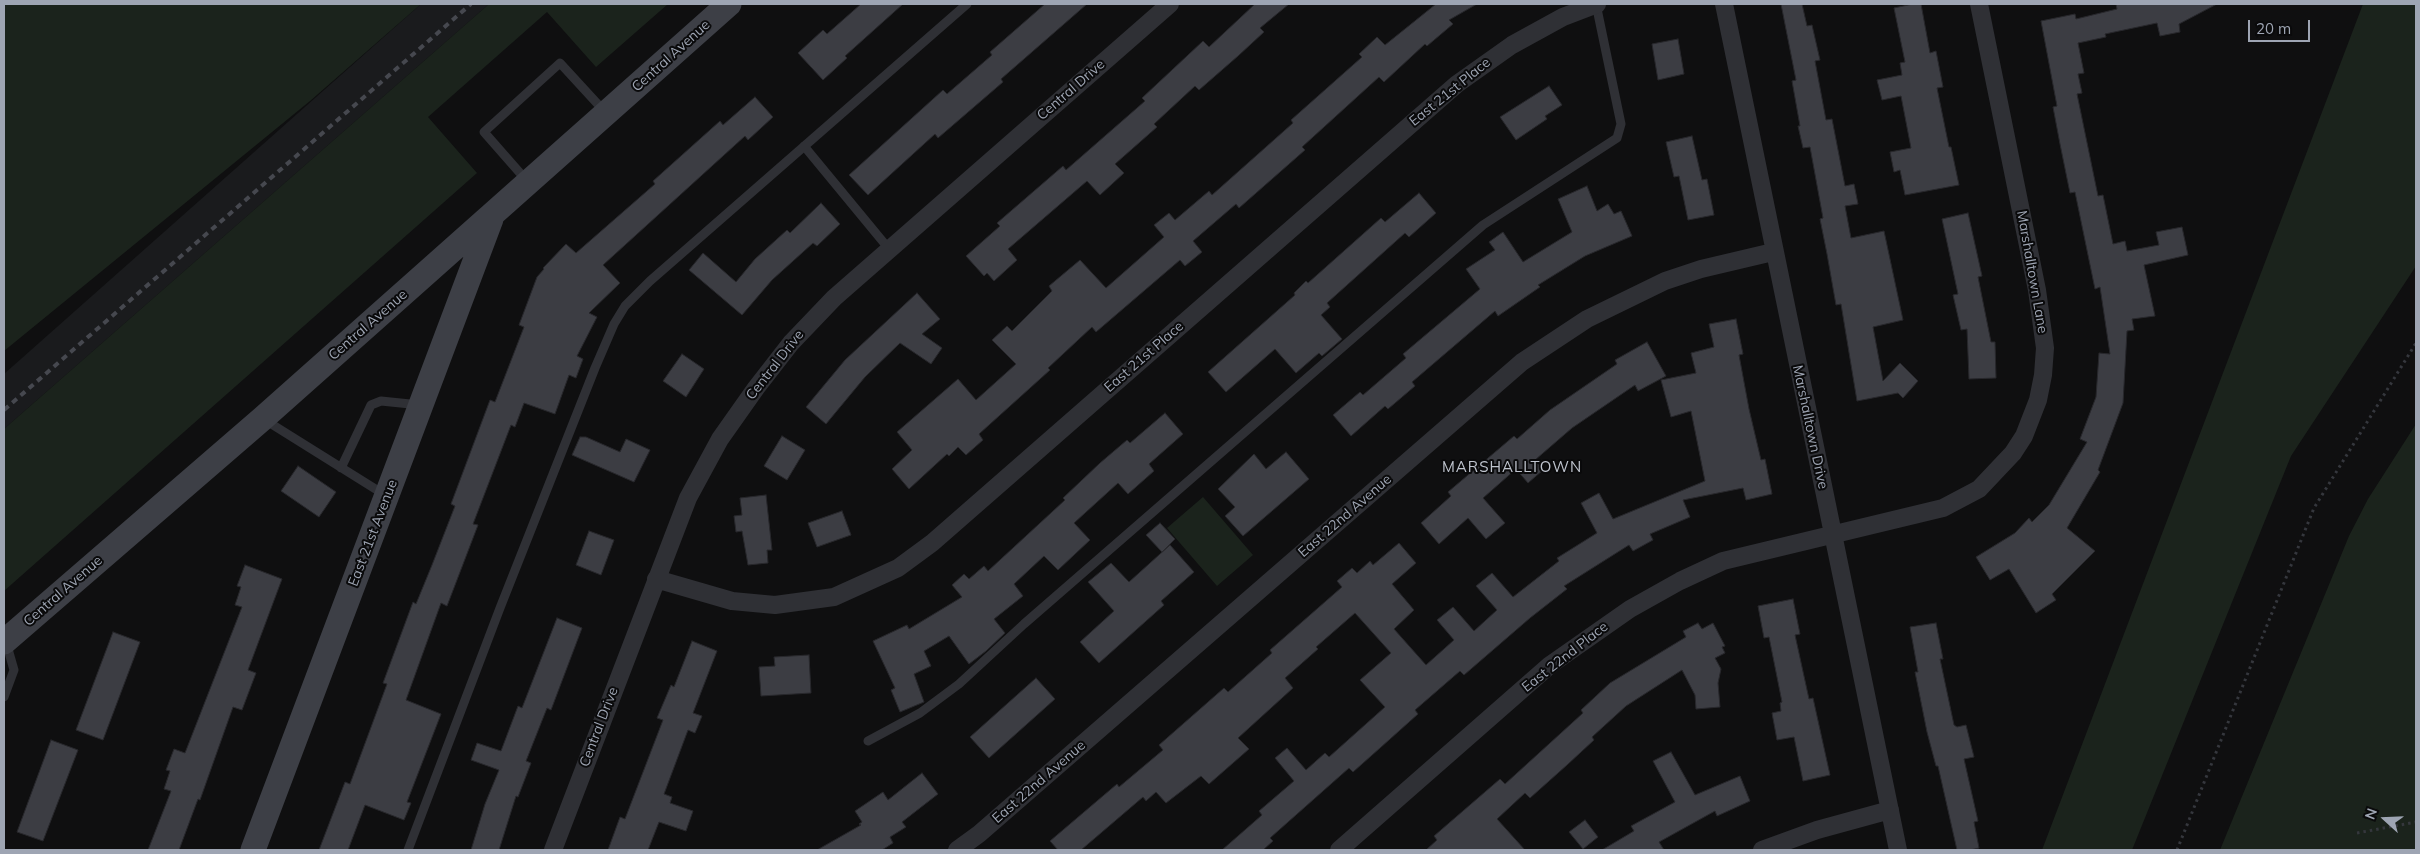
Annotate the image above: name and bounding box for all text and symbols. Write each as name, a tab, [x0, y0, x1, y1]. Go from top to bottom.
scale bar	[2250, 10, 2312, 42]
street label: Central Avenue	[629, 17, 713, 95]
text: 20 m	[2256, 19, 2291, 38]
street label: East 21st Place	[1406, 54, 1494, 130]
street label: Central Drive	[1034, 56, 1108, 124]
street label: Marshalltown Lane	[2013, 209, 2051, 335]
street label: Central Avenue	[325, 286, 411, 364]
street label: East 21st Place	[1101, 318, 1187, 396]
street label: Central Drive	[743, 327, 807, 403]
street label: Marshalltown Drive	[1789, 364, 1831, 490]
district label: MARSHALLTOWN	[1440, 458, 1584, 476]
street label: East 22nd Avenue	[1295, 471, 1395, 561]
street label: East 21st Avenue	[345, 477, 401, 589]
street label: Central Avenue	[20, 552, 106, 630]
street label: East 22nd Place	[1519, 618, 1611, 696]
street label: Central Drive	[576, 685, 622, 769]
street label: East 22nd Avenue	[989, 737, 1089, 827]
north arrow	[2360, 794, 2410, 844]
text: N	[2361, 806, 2381, 822]

